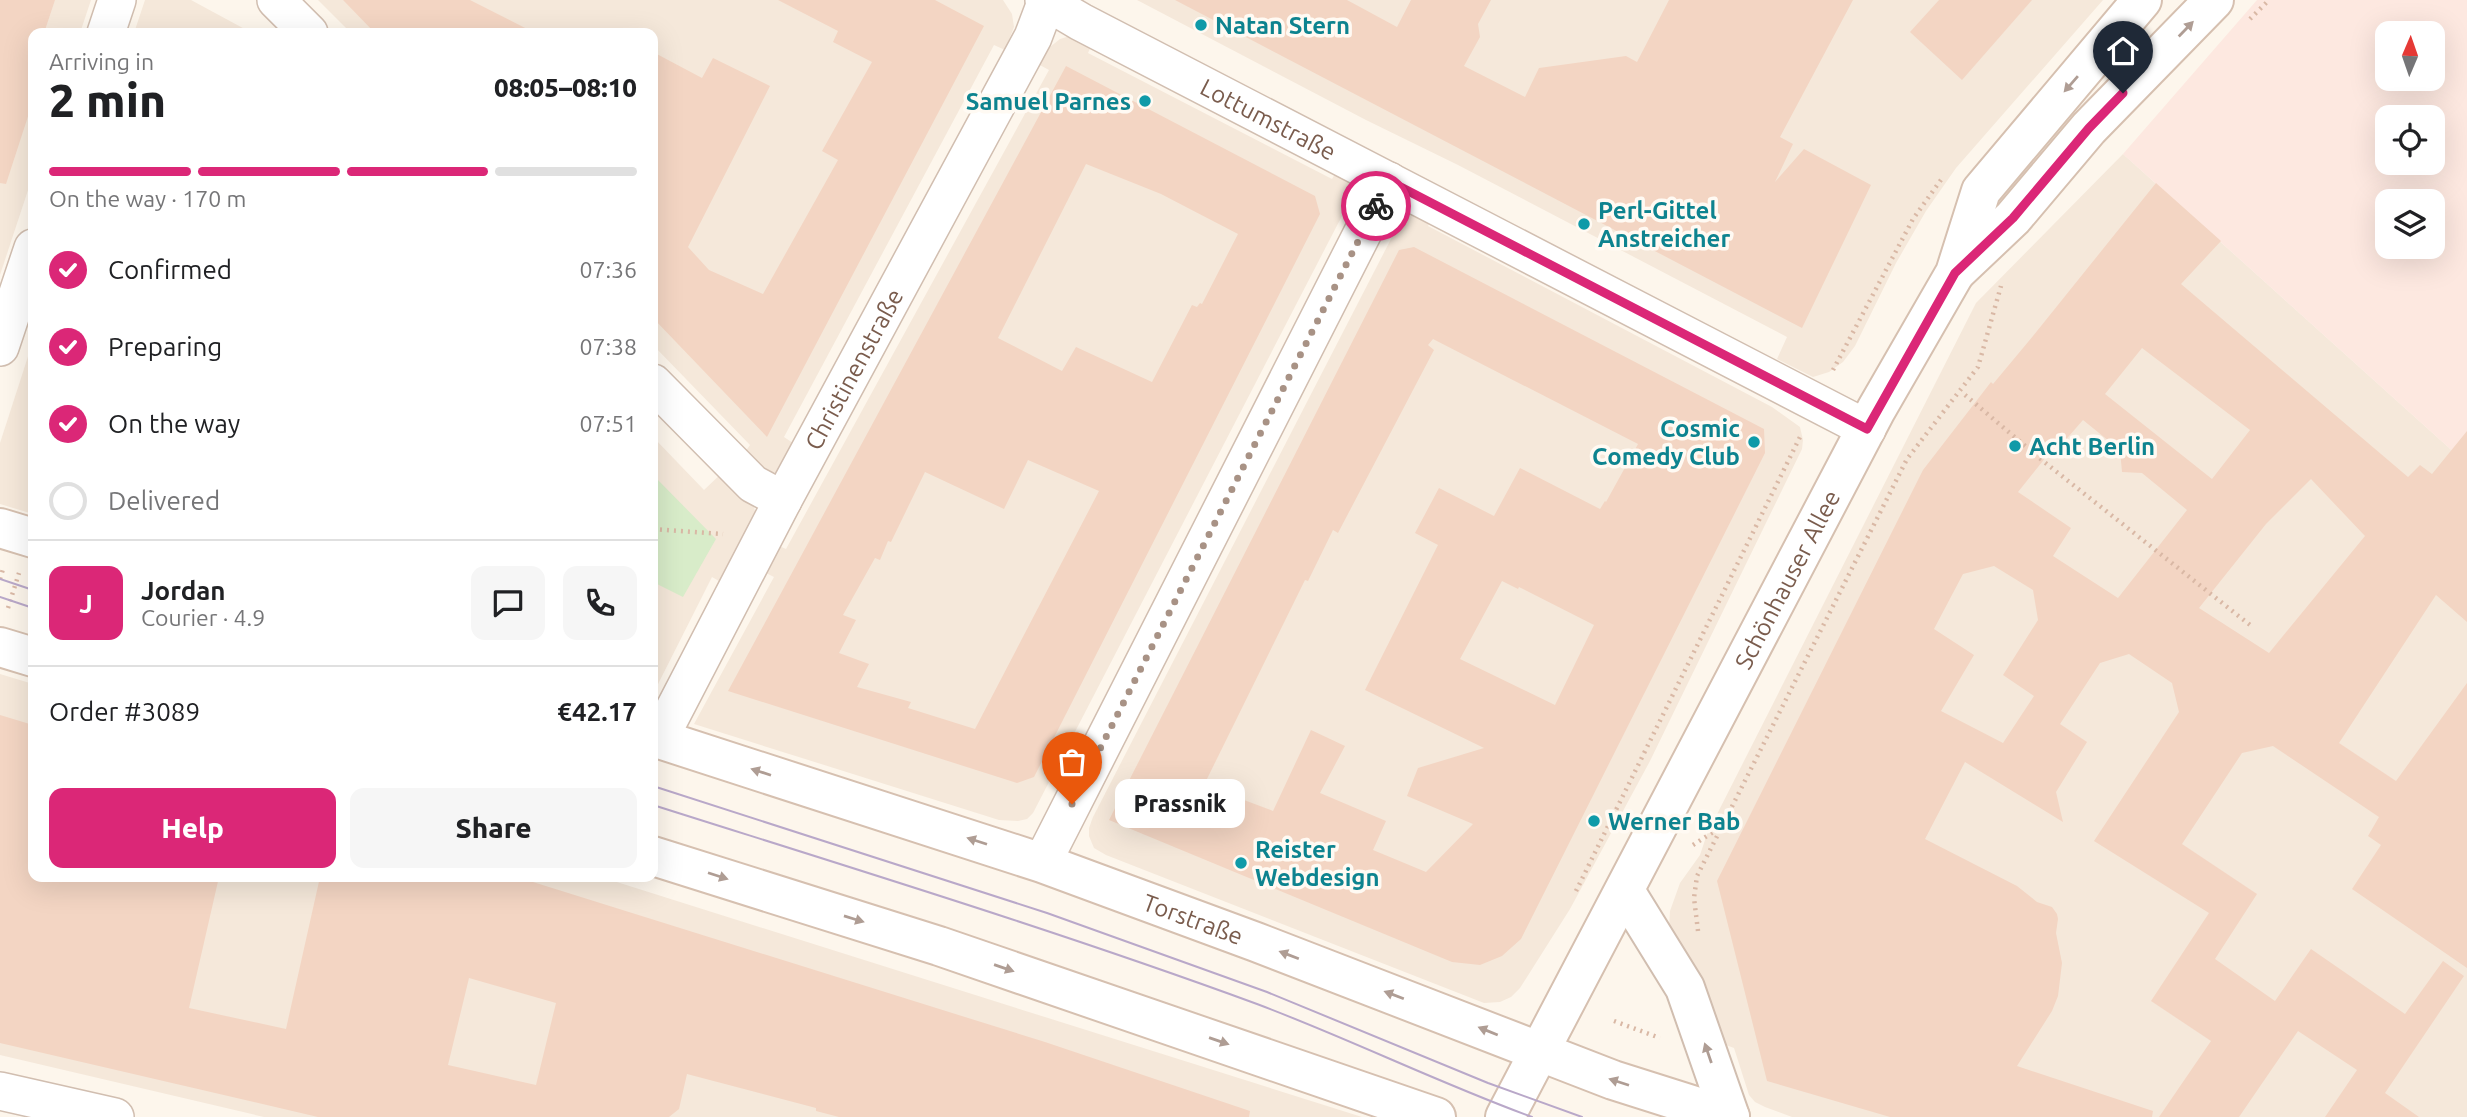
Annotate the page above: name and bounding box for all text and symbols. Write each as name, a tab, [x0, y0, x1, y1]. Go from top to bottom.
place label: Natan Stern	[1215, 12, 1350, 39]
marker: Natan Stern	[1193, 17, 1209, 33]
pin	[2093, 21, 2153, 93]
one-way arrow	[2177, 21, 2193, 38]
north arrow	[2375, 21, 2445, 91]
map controls	[2375, 21, 2445, 259]
icon: home	[2104, 32, 2142, 70]
text: Arriving in	[49, 49, 154, 74]
text: 08:05–08:10	[494, 73, 637, 102]
street label: Lottumstraße	[1196, 73, 1341, 165]
text: 2 min	[49, 74, 166, 126]
one-way arrow	[2063, 75, 2079, 93]
place label: Samuel Parnes	[966, 88, 1131, 115]
marker: Samuel Parnes	[1137, 93, 1153, 109]
button: locate	[2375, 105, 2445, 175]
courier	[1341, 171, 1411, 241]
text: On the way · 170 m	[49, 186, 246, 211]
icon: bike	[1357, 187, 1395, 225]
button: layers	[2375, 189, 2445, 259]
place label: Perl-Gittel Anstreicher	[1598, 197, 1730, 252]
marker: Perl-Gittel Anstreicher	[1576, 216, 1592, 232]
icon: check	[49, 251, 87, 289]
text: Confirmed	[108, 255, 232, 284]
text: 07:36	[579, 257, 637, 282]
street label: Christinenstraße	[799, 284, 908, 454]
icon: check	[49, 328, 87, 366]
text: Preparing	[108, 332, 222, 361]
text: 07:38	[579, 334, 637, 359]
icon: check	[49, 405, 87, 443]
text: On the way	[108, 409, 240, 438]
text: 07:51	[579, 411, 637, 436]
place label: Cosmic Comedy Club	[1592, 415, 1740, 470]
place label: Acht Berlin	[2029, 433, 2155, 460]
marker: Cosmic Comedy Club	[1746, 434, 1762, 450]
marker: Acht Berlin	[2007, 438, 2023, 454]
text: Delivered	[108, 486, 220, 515]
street label: Schönhauser Allee	[1729, 486, 1845, 673]
button: chat	[471, 566, 545, 640]
button: phone	[563, 566, 637, 640]
text: Jordan	[141, 576, 226, 605]
text: J	[79, 589, 93, 618]
text: Courier · 4.9	[141, 605, 265, 630]
text: Order #3089	[49, 697, 200, 726]
text: €42.17	[557, 697, 637, 726]
pin	[1042, 732, 1102, 804]
icon: bag	[1053, 743, 1091, 781]
one-way arrow	[750, 766, 771, 777]
callout: Prassnik	[1114, 780, 1244, 828]
button: Help	[49, 788, 336, 868]
button: Share	[350, 788, 637, 868]
text: Prassnik	[1134, 791, 1226, 816]
place label: Werner Bab	[1608, 808, 1740, 835]
marker: Werner Bab	[1586, 813, 1602, 829]
one-way arrow	[967, 835, 988, 846]
place label: Reister Webdesign	[1255, 836, 1380, 891]
marker: Reister Webdesign	[1233, 855, 1249, 871]
one-way arrow	[707, 872, 728, 882]
street label: Torstraße	[1140, 888, 1247, 950]
one-way arrow	[843, 914, 864, 924]
one-way arrow	[1279, 949, 1300, 960]
one-way arrow	[993, 963, 1014, 974]
one-way arrow	[1384, 990, 1405, 1001]
one-way arrow	[1477, 1026, 1498, 1037]
one-way arrow	[1209, 1036, 1230, 1047]
one-way arrow	[1702, 1042, 1713, 1063]
one-way arrow	[1608, 1076, 1629, 1086]

